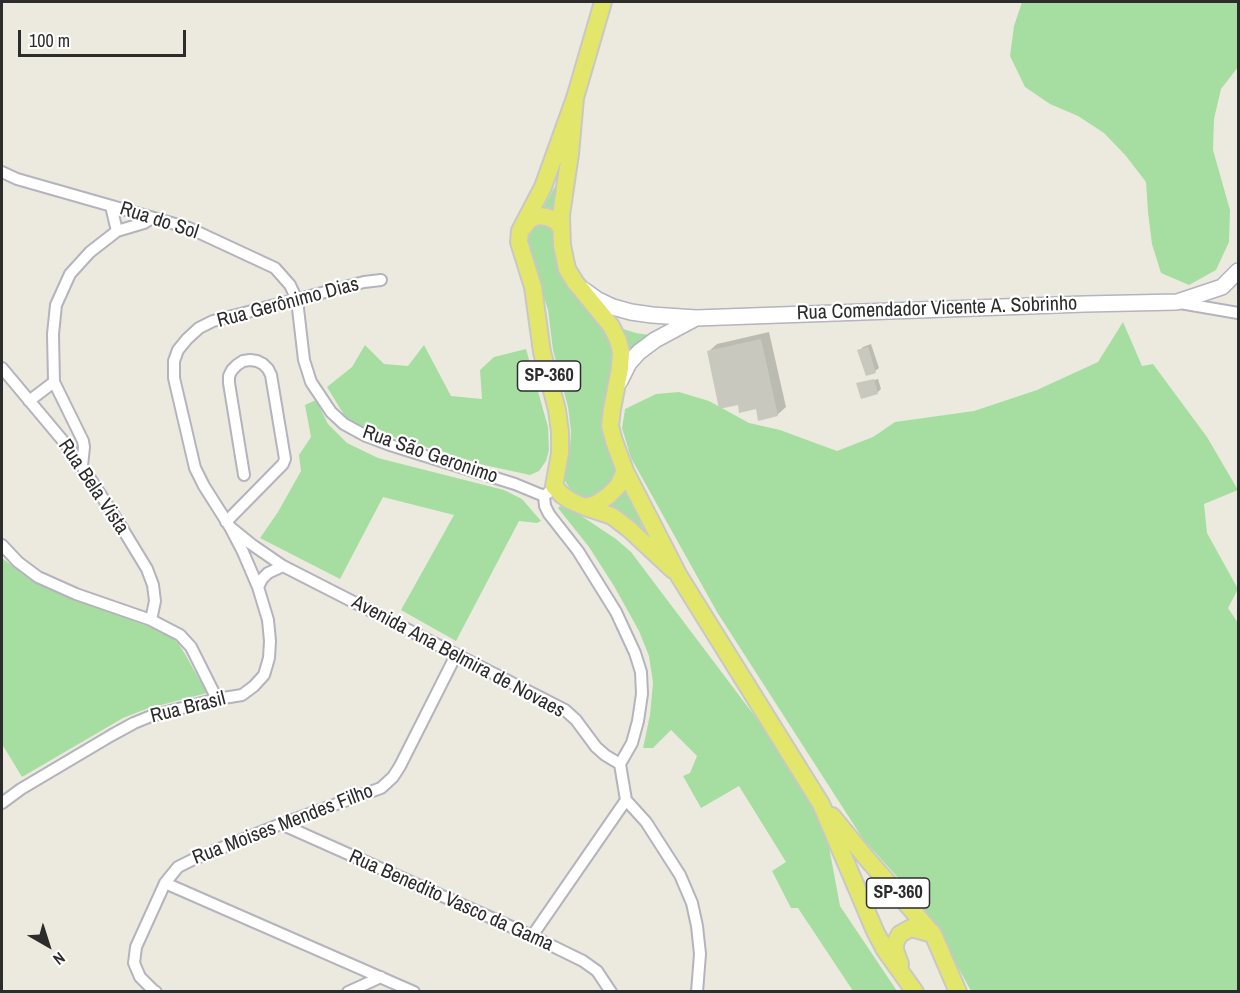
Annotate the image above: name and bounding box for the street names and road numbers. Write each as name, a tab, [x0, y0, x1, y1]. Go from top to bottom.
street label: Rua do Sol	[117, 197, 201, 245]
street label: Rua Gerônimo Dias	[214, 273, 362, 333]
street label: Rua Comendador Vicente A. Sobrinho	[796, 292, 1078, 326]
road number: SP-360	[518, 361, 580, 391]
street label: Rua São Geronimo	[359, 421, 501, 489]
street label: Rua Bela Vista	[53, 435, 133, 539]
street label: Avenida Ana Belmira de Novaes	[347, 591, 569, 723]
street label: Rua Brasil	[148, 687, 228, 729]
street label: Rua Moises Mendes Filho	[189, 779, 377, 871]
street label: Rua Benedito Vasco da Gama	[345, 845, 557, 957]
road number: SP-360	[866, 878, 930, 908]

